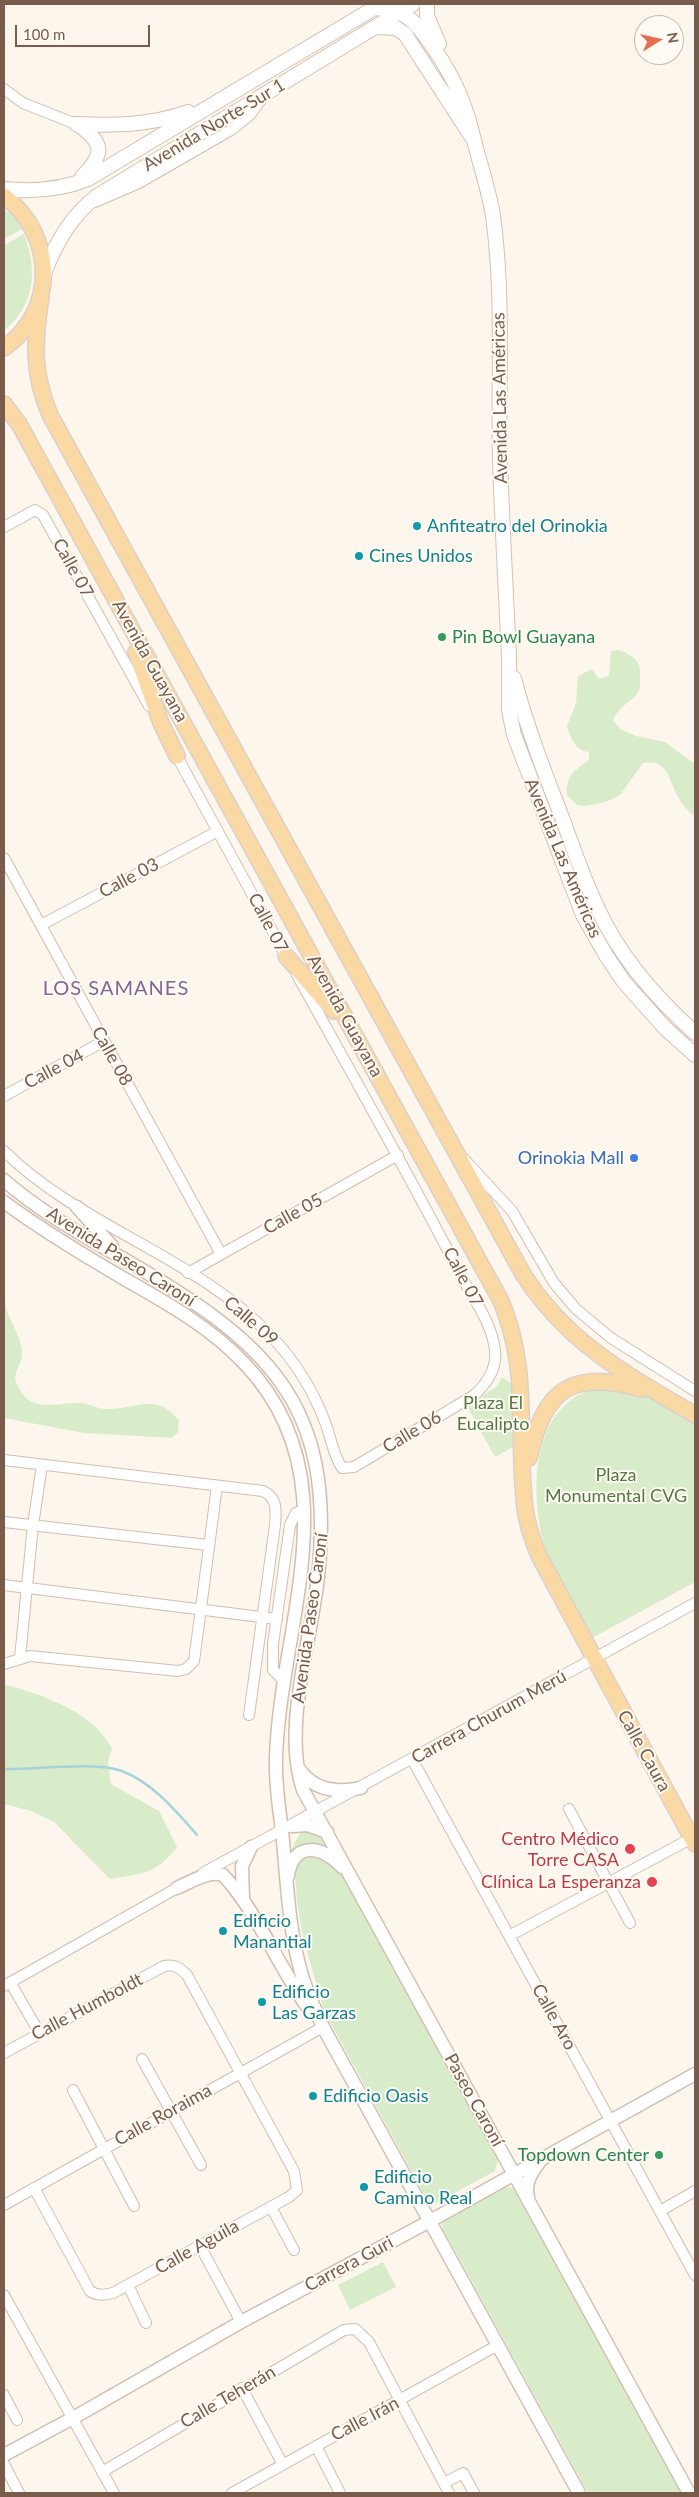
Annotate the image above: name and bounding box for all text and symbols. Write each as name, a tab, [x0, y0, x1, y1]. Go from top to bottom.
scale bar	[18, 15, 152, 47]
north arrow	[634, 15, 684, 65]
text: 100 m	[23, 25, 65, 43]
text: N	[664, 31, 683, 44]
street label: Avenida Norte-Sur 1	[139, 74, 289, 176]
street label: Avenida Las Américas	[488, 312, 512, 484]
place label: Anfiteatro del Orinokia	[427, 515, 608, 537]
marker: Anfiteatro del Orinokia	[411, 520, 423, 532]
street label: Calle 07	[48, 535, 98, 601]
place label: Cines Unidos	[369, 545, 473, 567]
marker: Cines Unidos	[353, 550, 365, 562]
street label: Avenida Guayana	[107, 596, 193, 726]
place label: Pin Bowl Guayana	[452, 626, 595, 648]
marker: Pin Bowl Guayana	[436, 631, 448, 643]
street label: Avenida Las Américas	[520, 775, 606, 941]
street label: Calle 03	[95, 853, 163, 903]
street label: Calle 07	[243, 889, 293, 957]
street label: Avenida Guayana	[302, 951, 388, 1081]
district label: LOS SAMANES	[41, 977, 191, 1001]
street label: Calle 08	[87, 1023, 137, 1089]
street label: Calle 04	[20, 1044, 88, 1094]
place label: Orinokia Mall	[518, 1147, 624, 1169]
marker: Orinokia Mall	[628, 1152, 640, 1164]
street label: Calle 05	[260, 1189, 326, 1239]
street label: Avenida Paseo Caroní	[43, 1202, 199, 1312]
street label: Calle 07	[438, 1243, 488, 1311]
street label: Calle 09	[220, 1292, 282, 1350]
park label: Plaza El Eucalipto	[457, 1392, 529, 1435]
street label: Calle 06	[379, 1406, 445, 1458]
park label: Plaza Monumental CVG	[545, 1464, 687, 1506]
street label: Avenida Paseo Caroní	[287, 1532, 333, 1704]
street label: Carrera Churum Merú	[408, 1665, 570, 1769]
street label: Calle Caura	[613, 1706, 675, 1796]
place label: Centro Médico Torre CASA	[501, 1828, 619, 1870]
marker: Centro Médico Torre CASA	[623, 1842, 637, 1856]
place label: Clínica La Esperanza	[481, 1871, 641, 1893]
marker: Clínica La Esperanza	[645, 1875, 659, 1889]
place label: Edificio Manantial	[233, 1910, 312, 1952]
marker: Edificio Manantial	[217, 1925, 229, 1937]
street label: Calle Humboldt	[28, 1969, 146, 2045]
street label: Calle Aro	[527, 1980, 581, 2054]
place label: Edificio Las Garzas	[272, 1981, 356, 2024]
marker: Edificio Las Garzas	[256, 1996, 268, 2008]
street label: Paseo Caroní	[440, 2050, 508, 2150]
street label: Calle Roraima	[111, 2079, 215, 2151]
place label: Edificio Oasis	[323, 2085, 428, 2107]
marker: Edificio Oasis	[307, 2090, 319, 2102]
place label: Topdown Center	[518, 2144, 649, 2166]
marker: Topdown Center	[653, 2149, 665, 2161]
place label: Edificio Camino Real	[374, 2166, 472, 2208]
marker: Edificio Camino Real	[358, 2181, 370, 2193]
street label: Calle Aguila	[151, 2215, 243, 2279]
street label: Carrera Guri	[301, 2232, 397, 2296]
street label: Calle Teherán	[177, 2361, 279, 2433]
street label: Calle Irán	[327, 2392, 403, 2446]

